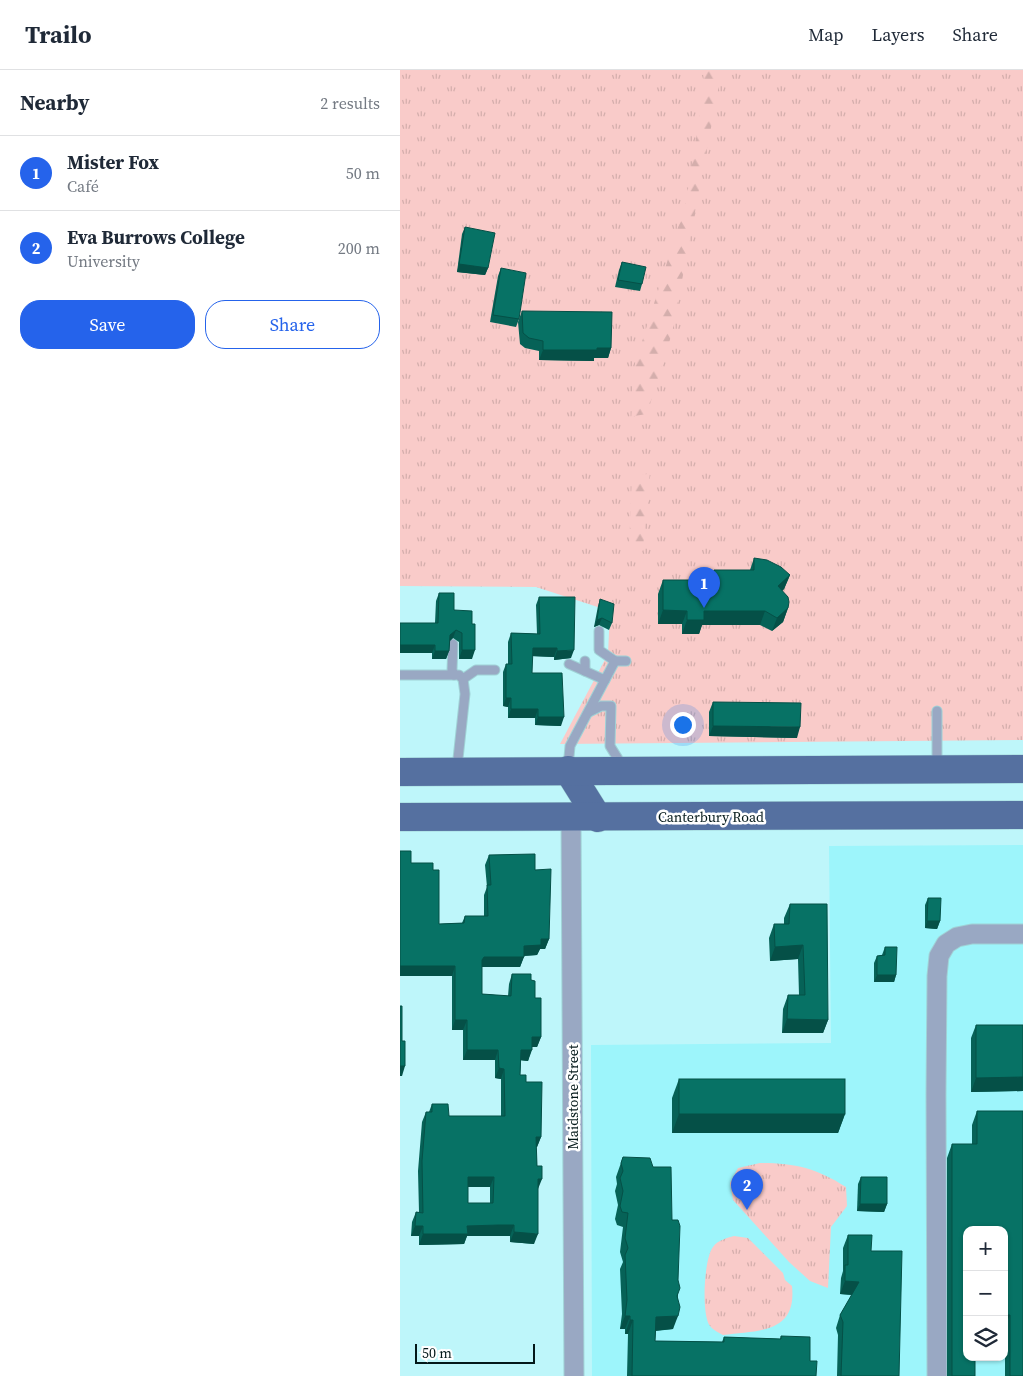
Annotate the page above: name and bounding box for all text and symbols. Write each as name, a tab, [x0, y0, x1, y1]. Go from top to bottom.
text: Trailo	[25, 18, 92, 51]
text: Map	[808, 22, 843, 47]
text: Layers	[871, 22, 924, 47]
text: Share	[952, 22, 998, 47]
text: Nearby	[20, 88, 90, 117]
text: 2 results	[320, 92, 380, 114]
text: Mister Fox	[67, 149, 159, 175]
text: 1	[32, 162, 40, 184]
text: 50 m	[346, 162, 380, 184]
text: Café	[67, 175, 99, 197]
text: Eva Burrows College	[67, 224, 245, 250]
text: 2	[32, 237, 40, 259]
text: 200 m	[338, 237, 380, 259]
text: University	[67, 250, 140, 272]
button: Save	[20, 300, 195, 349]
button: Share	[205, 300, 380, 349]
pin: 1	[688, 567, 720, 608]
your location	[670, 712, 696, 738]
street label: Canterbury Road	[658, 807, 764, 827]
street label: Maidstone Street	[563, 1044, 583, 1149]
pin: 2	[731, 1169, 763, 1210]
map controls	[963, 1226, 1008, 1361]
button: +	[963, 1226, 1008, 1271]
button: −	[963, 1271, 1008, 1316]
button: layers	[963, 1316, 1008, 1361]
scale bar	[415, 1341, 535, 1364]
text: 50 m	[422, 1343, 452, 1363]

